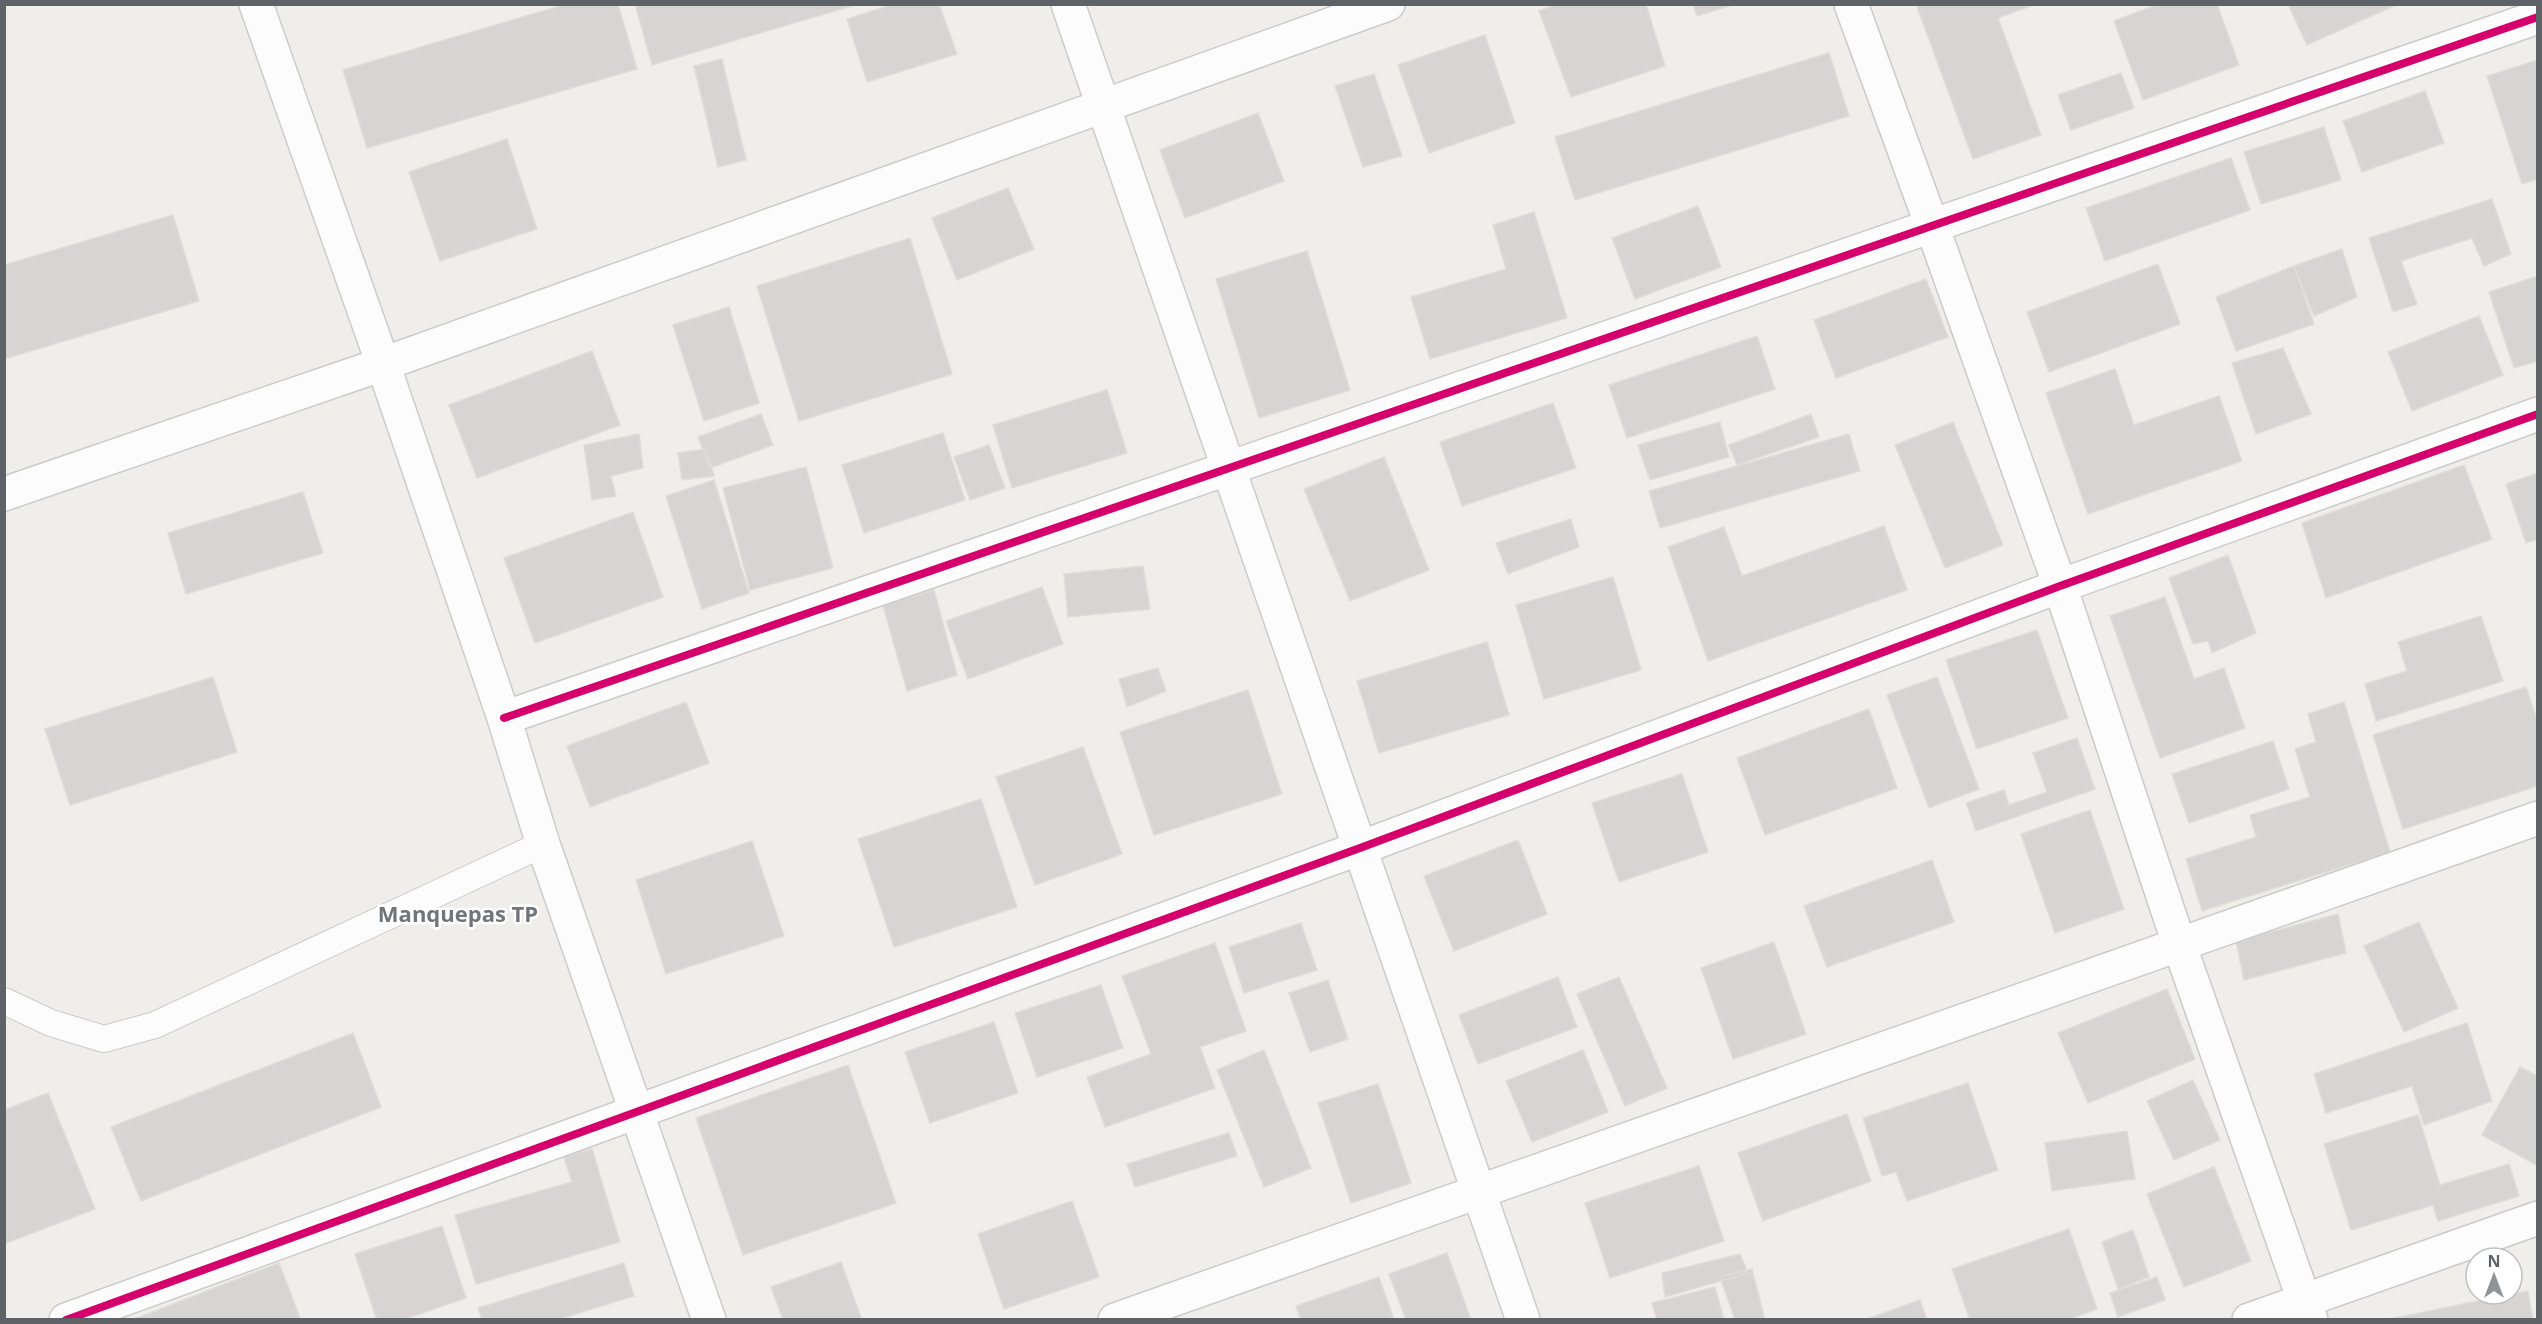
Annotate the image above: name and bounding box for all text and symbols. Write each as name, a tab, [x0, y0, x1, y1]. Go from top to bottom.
district label: Manquepas TP	[378, 898, 538, 928]
north arrow	[2464, 1246, 2524, 1306]
text: N	[2487, 1250, 2501, 1272]

